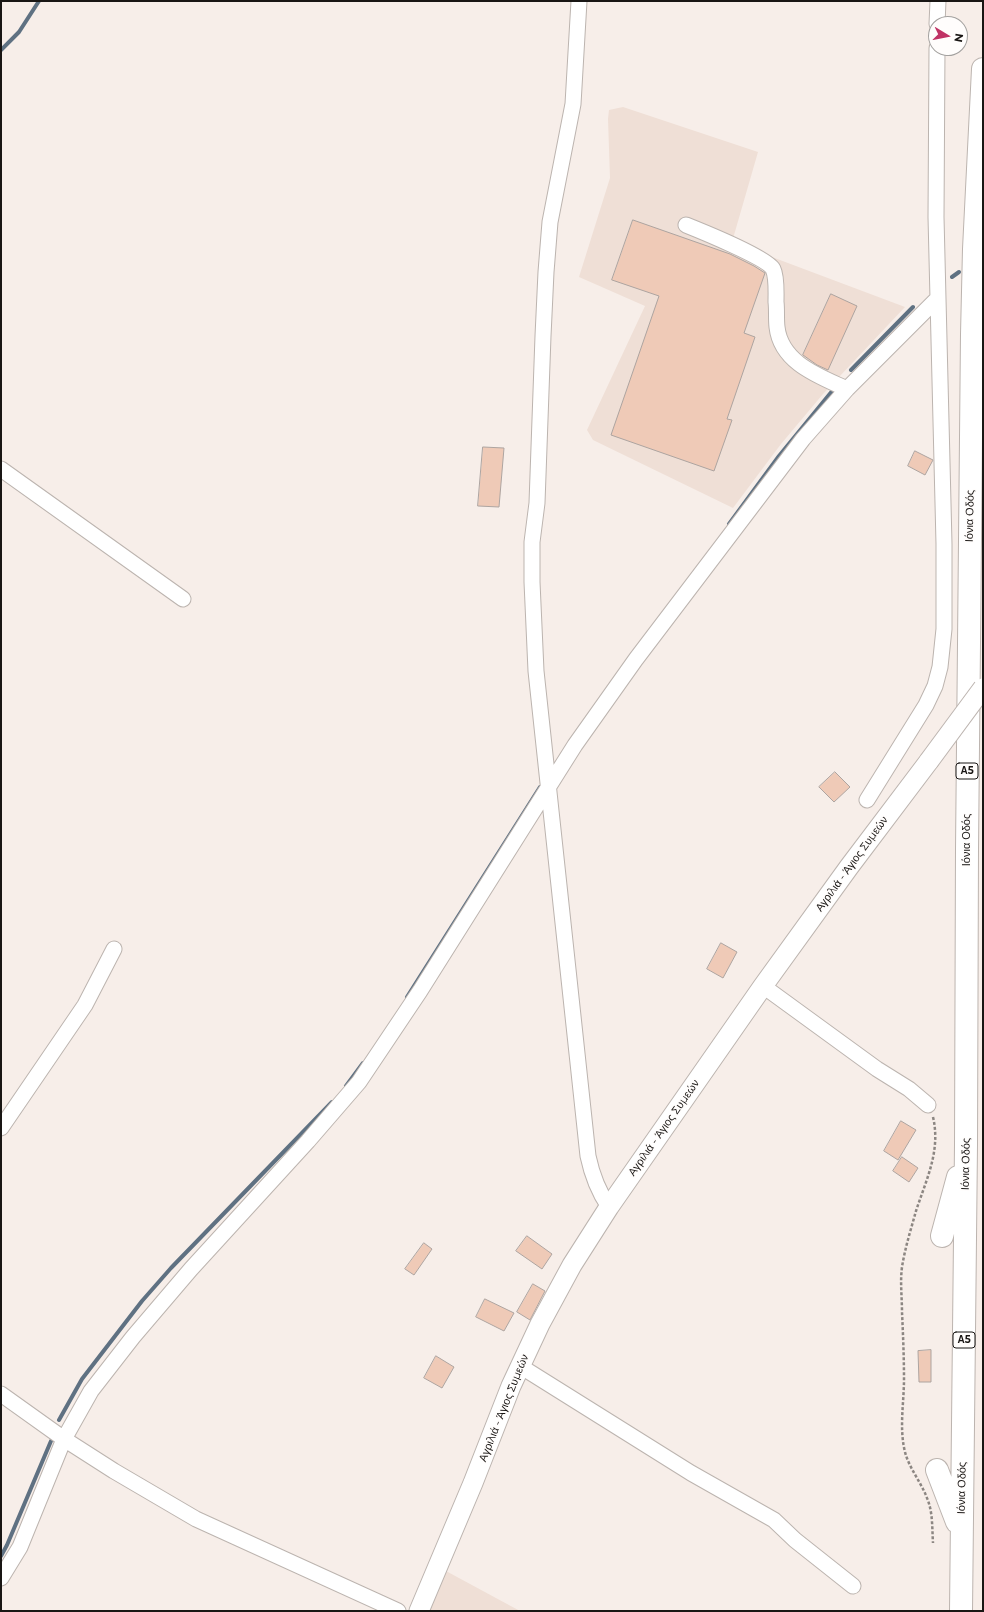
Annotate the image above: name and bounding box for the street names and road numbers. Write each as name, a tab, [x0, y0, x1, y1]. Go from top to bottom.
street label: Ιόνια Οδός	[963, 490, 977, 542]
road number: Α5	[956, 763, 978, 779]
street label: Αγριλιά - Άγιος Συμεών	[813, 814, 891, 914]
street label: Ιόνια Οδός	[960, 814, 974, 866]
street label: Αγριλιά - Άγιος Συμεών	[626, 1077, 702, 1179]
street label: Ιόνια Οδός	[959, 1138, 973, 1190]
road number: Α5	[953, 1332, 975, 1348]
street label: Αγριλιά - Άγιος Συμεών	[476, 1352, 532, 1464]
street label: Ιόνια Οδός	[955, 1462, 969, 1514]

